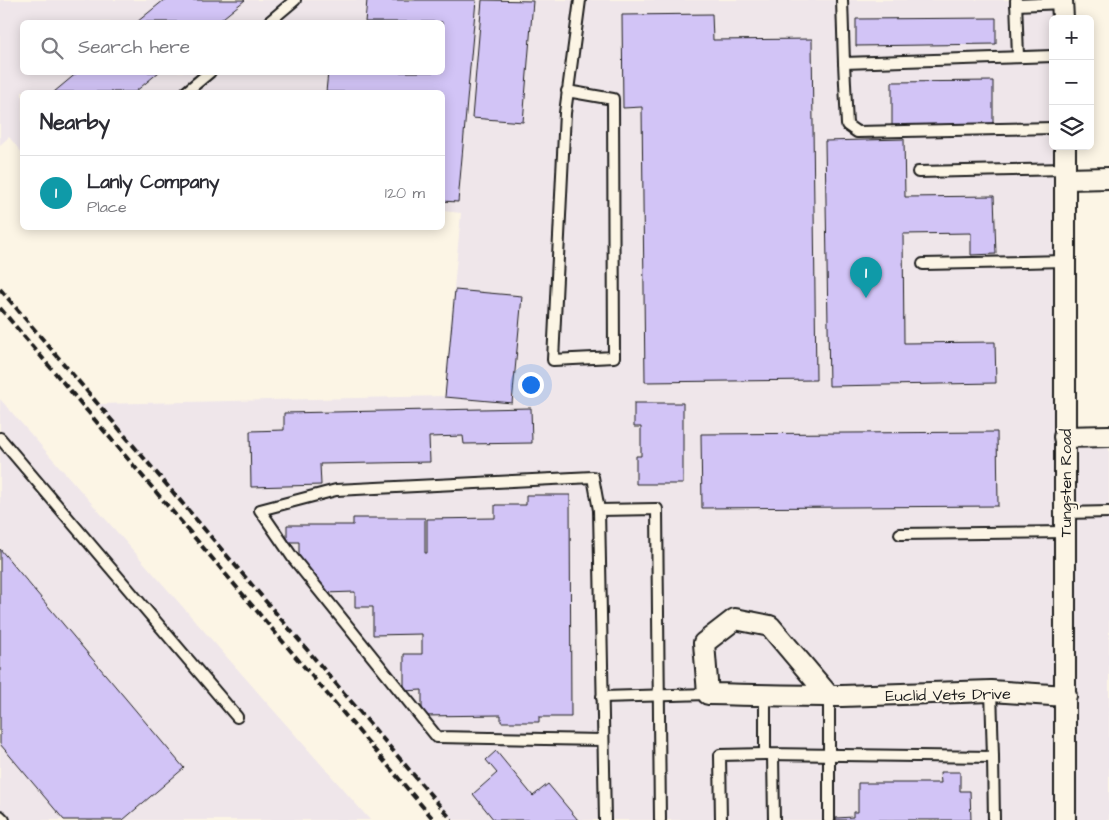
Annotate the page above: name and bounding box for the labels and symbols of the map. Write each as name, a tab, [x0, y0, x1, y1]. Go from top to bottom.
pin: 1	[850, 257, 882, 298]
your location	[518, 372, 544, 398]
street label: Tungsten Road	[1055, 429, 1078, 537]
street label: Euclid Vets Drive	[885, 683, 1011, 707]

